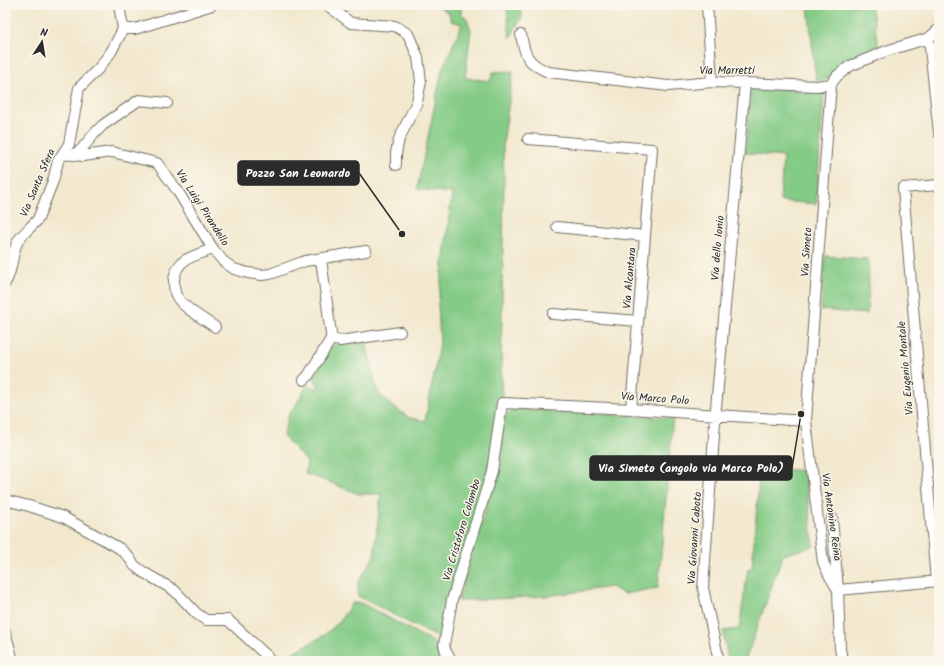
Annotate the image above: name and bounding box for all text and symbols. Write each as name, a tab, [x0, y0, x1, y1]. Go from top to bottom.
north arrow	[22, 22, 62, 62]
text: N	[39, 24, 49, 43]
street label: Via Marretti	[699, 62, 755, 80]
street label: Via Santa Sfera	[16, 146, 60, 220]
callout: Pozzo San Leonardo	[238, 161, 359, 185]
text: Pozzo San Leonardo	[246, 164, 351, 183]
street label: Via Luigi Pirandello	[170, 166, 234, 250]
street label: Via dello Ionio	[706, 215, 730, 281]
street label: Via Simeto	[796, 227, 818, 277]
street label: Via Alcantara	[618, 247, 642, 309]
street label: Via Eugenio Montale	[893, 320, 919, 416]
street label: Via Marco Polo	[620, 388, 690, 410]
callout: Via Simeto (angolo via Marco Polo)	[590, 456, 792, 480]
text: Via Simeto (angolo via Marco Polo)	[598, 459, 784, 478]
street label: Via Antonino Reina	[816, 472, 846, 562]
street label: Via Cristoforo Colombo	[438, 477, 486, 583]
street label: Via Giovanni Caboto	[683, 491, 707, 585]

